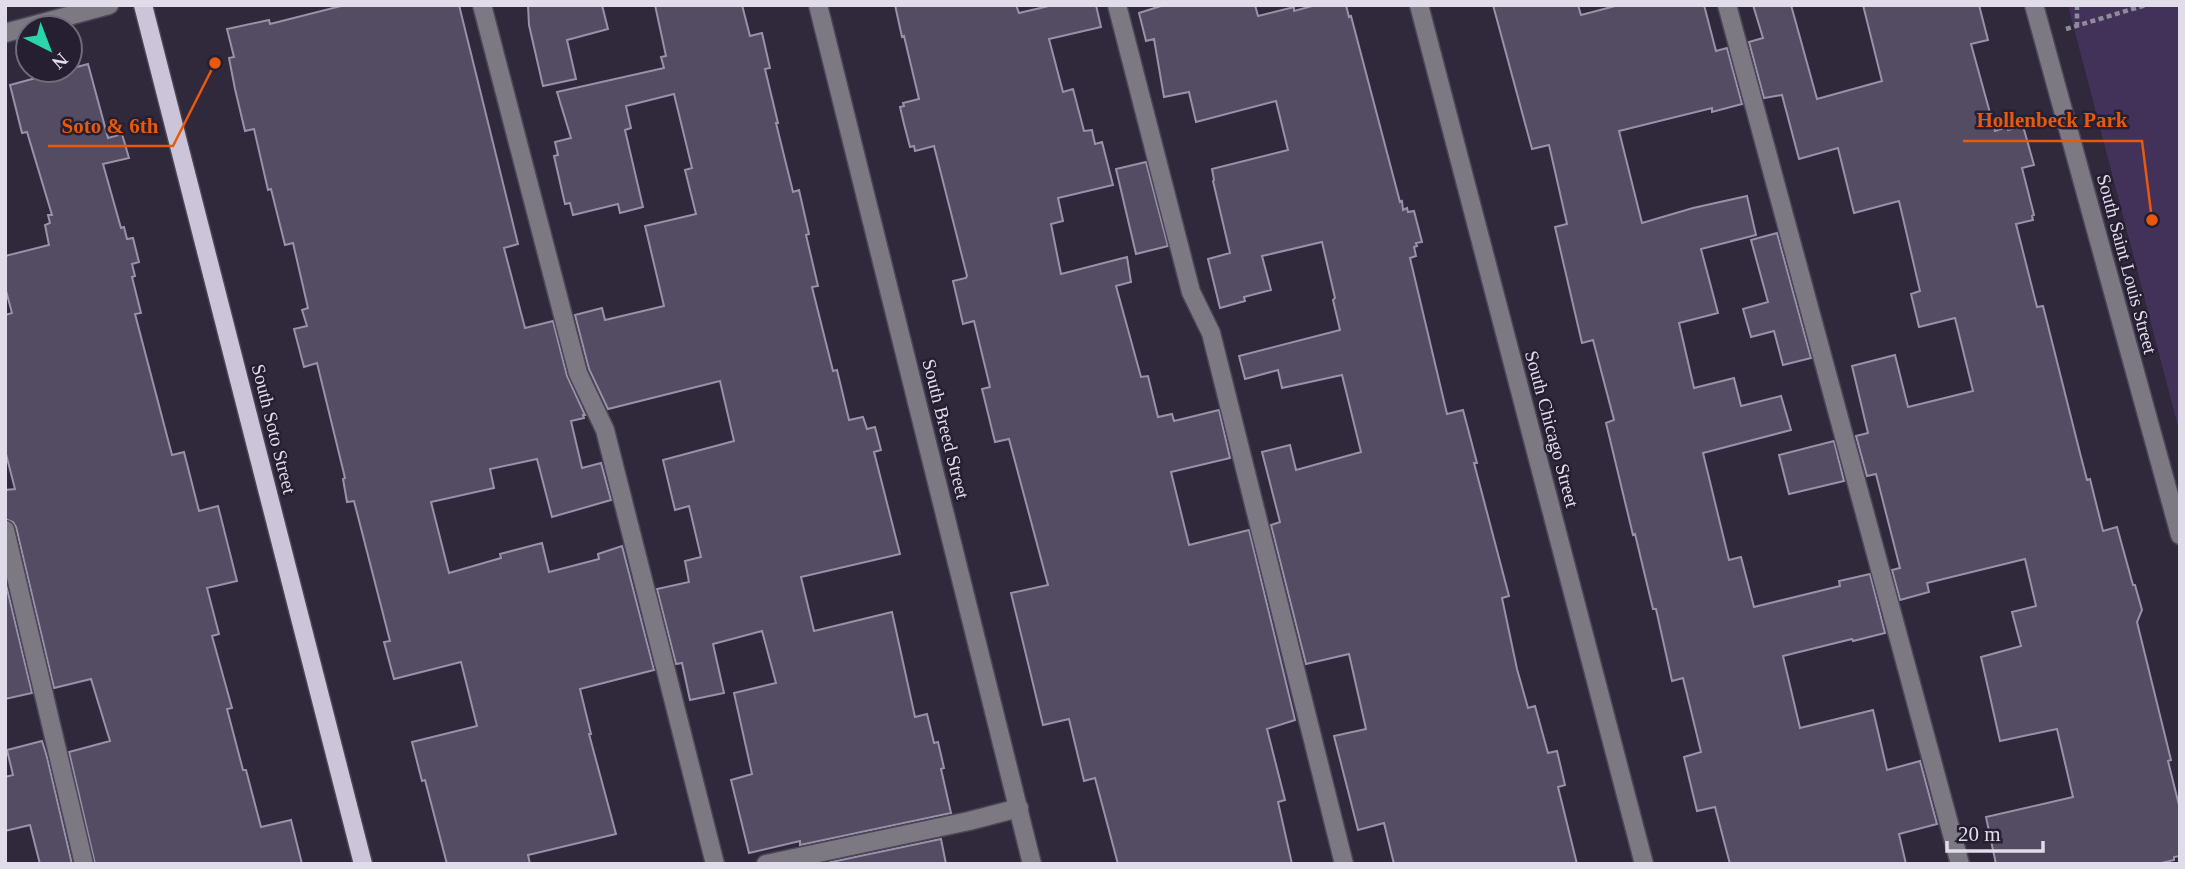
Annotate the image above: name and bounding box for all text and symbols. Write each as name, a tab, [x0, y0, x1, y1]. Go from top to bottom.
north arrow	[14, 14, 84, 84]
text: N	[48, 49, 72, 74]
callout: Hollenbeck Park	[1963, 99, 2142, 141]
callout: Soto & 6th	[48, 104, 173, 146]
text: Hollenbeck Park	[1976, 108, 2128, 132]
text: Soto & 6th	[62, 114, 159, 138]
street label: South Saint Louis Street	[2093, 172, 2161, 357]
street label: South Chicago Street	[1521, 348, 1583, 510]
street label: South Breed Street	[918, 357, 974, 502]
street label: South Soto Street	[248, 362, 300, 497]
scale bar	[1947, 810, 2043, 854]
text: 20 m	[1958, 822, 2001, 846]

